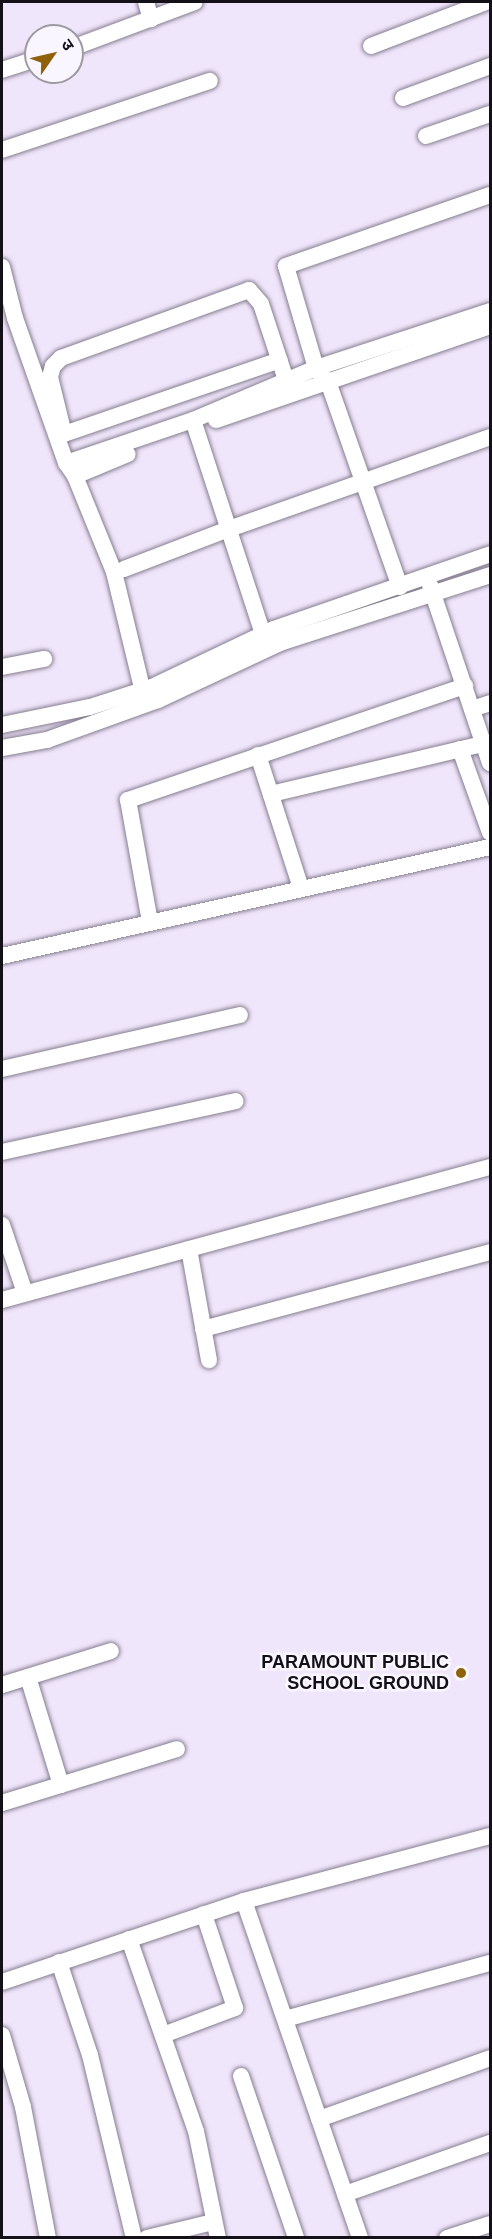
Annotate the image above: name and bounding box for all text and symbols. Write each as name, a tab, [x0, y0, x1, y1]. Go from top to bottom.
north arrow	[24, 24, 84, 84]
text: उ	[58, 36, 77, 53]
place label: PARAMOUNT PUBLIC SCHOOL GROUND	[261, 1652, 449, 1694]
marker: PARAMOUNT PUBLIC SCHOOL GROUND	[454, 1666, 468, 1680]

